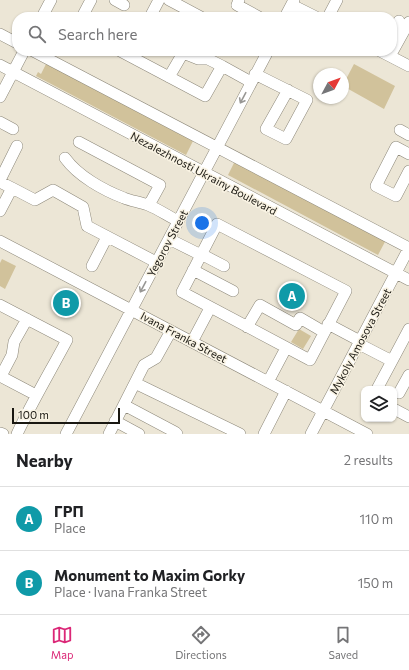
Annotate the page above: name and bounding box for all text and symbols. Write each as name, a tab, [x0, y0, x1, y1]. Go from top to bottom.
search box	[12, 12, 397, 56]
icon: search	[26, 23, 48, 45]
text: Search here	[58, 25, 137, 43]
north arrow	[313, 68, 349, 104]
one-way arrow	[239, 92, 246, 104]
street label: Nezalezhnosti Ukrainy Boulevard	[129, 129, 279, 217]
street label: Yegorov Street	[144, 207, 190, 279]
your location	[192, 213, 212, 233]
one-way arrow	[139, 281, 146, 293]
pin: A	[279, 281, 305, 311]
street label: Mykoly Amosova Street	[326, 285, 394, 396]
pin: B	[53, 288, 79, 318]
street label: Ivana Franka Street	[139, 309, 230, 365]
map controls	[361, 386, 397, 422]
button: layers	[361, 386, 397, 422]
scale bar	[12, 406, 120, 425]
text: 100 m	[18, 408, 49, 421]
text: Nearby	[16, 450, 73, 471]
text: 2 results	[344, 452, 393, 468]
text: ГРП	[54, 502, 84, 520]
text: A	[24, 511, 34, 527]
text: 110 m	[360, 511, 393, 527]
text: Place	[54, 520, 86, 536]
text: Monument to Maxim Gorky	[54, 566, 245, 584]
text: B	[25, 575, 33, 591]
text: 150 m	[358, 575, 393, 591]
text: Place · Ivana Franka Street	[54, 584, 207, 600]
tab: Map	[51, 624, 74, 661]
tab: Directions	[175, 624, 227, 661]
tab: Saved	[328, 624, 358, 661]

